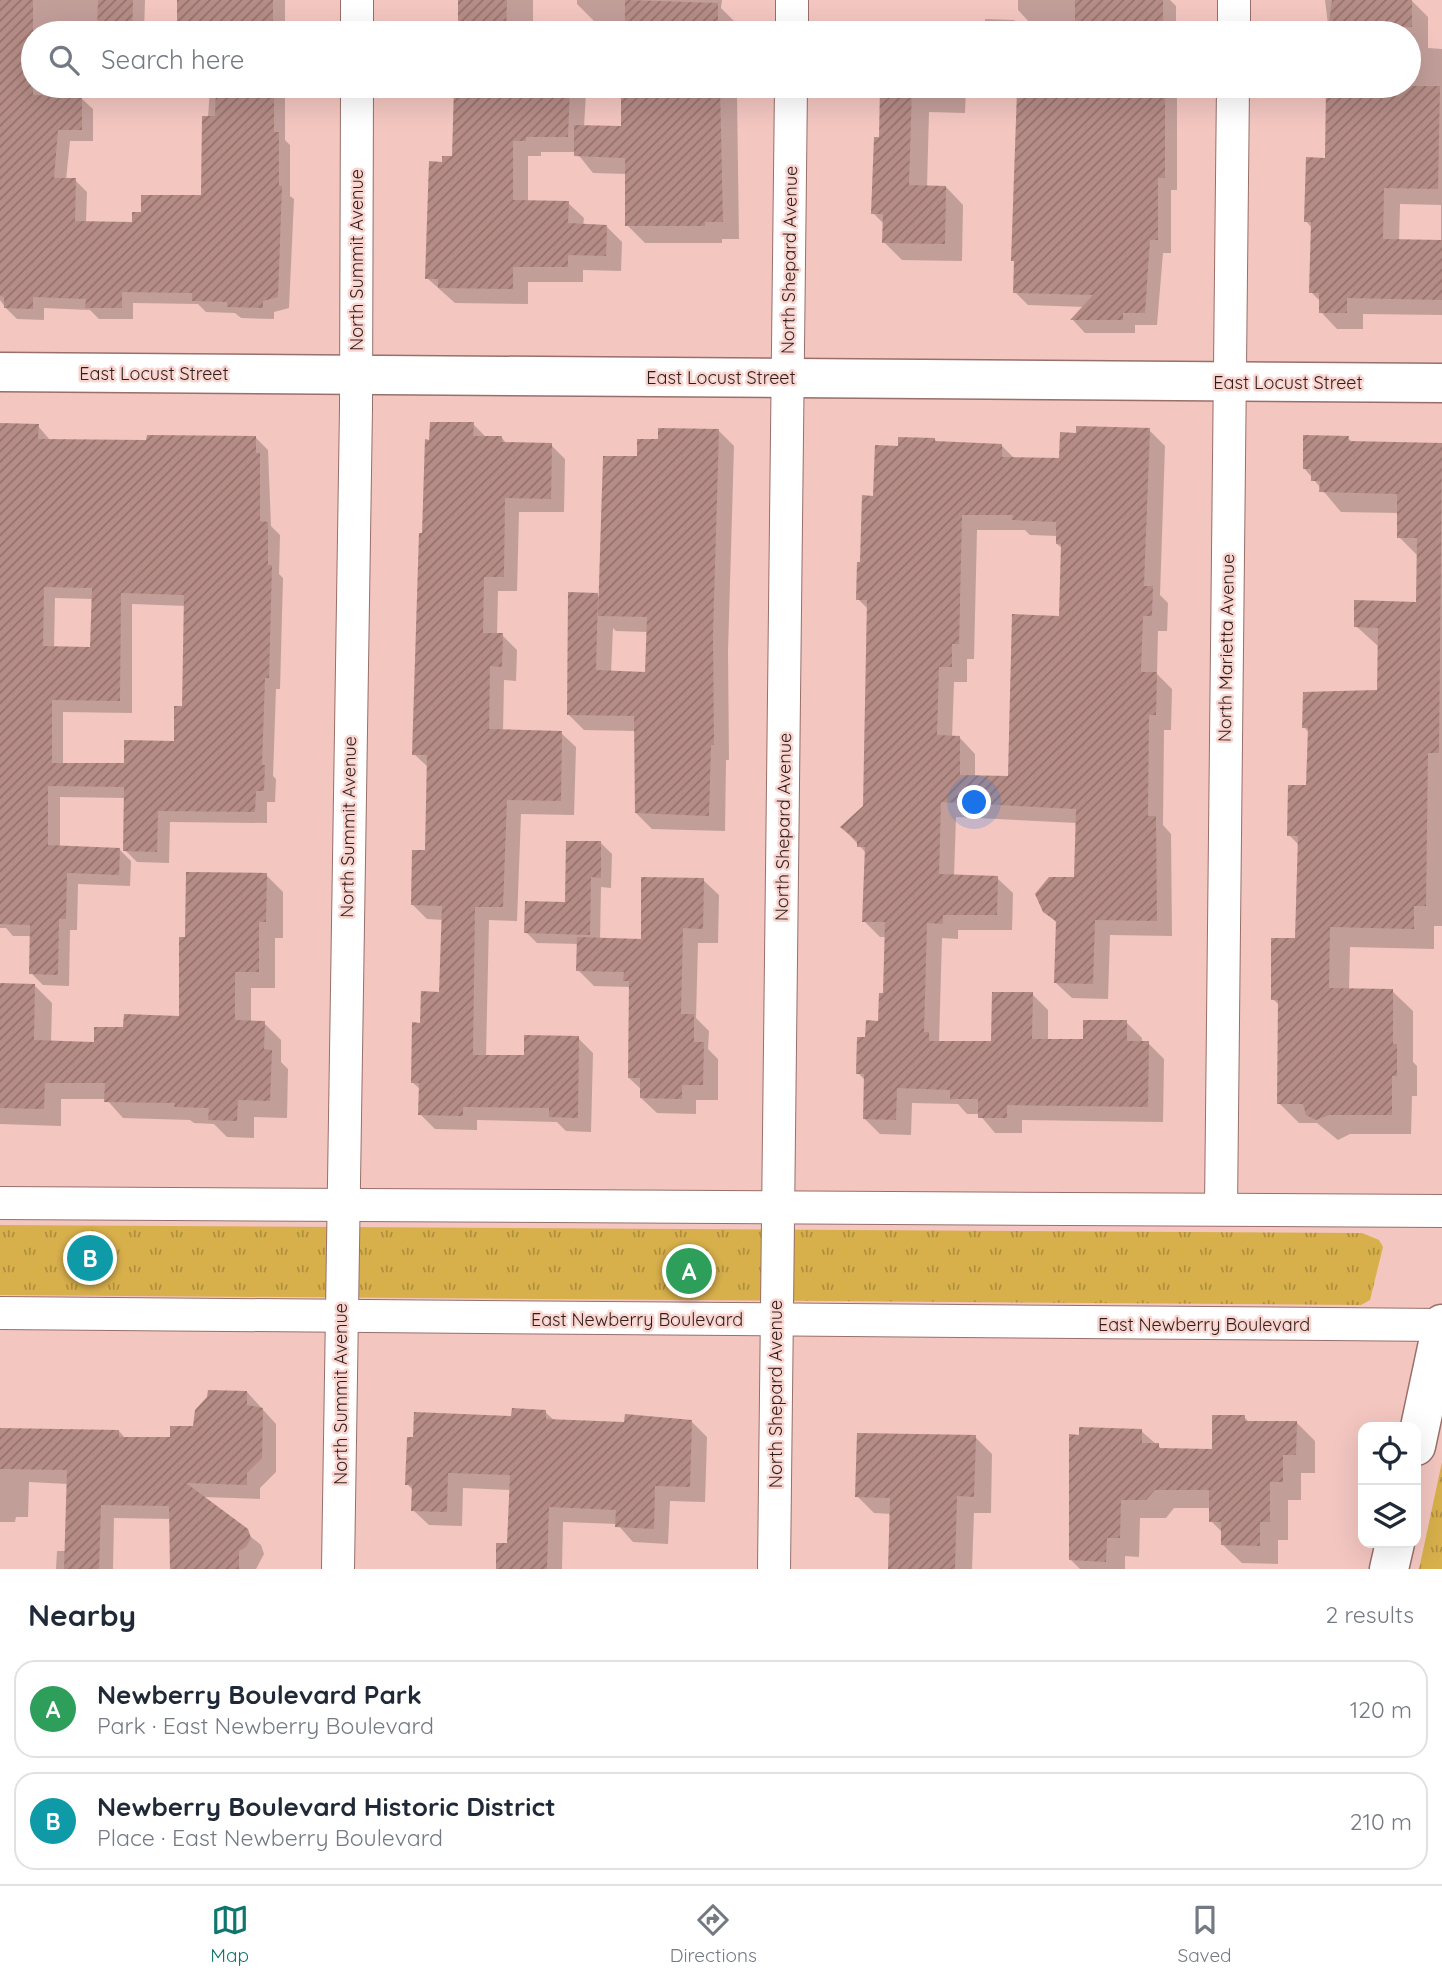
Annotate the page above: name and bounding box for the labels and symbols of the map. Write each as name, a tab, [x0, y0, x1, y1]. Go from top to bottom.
street label: North Shepard Avenue	[776, 166, 802, 354]
street label: North Summit Avenue	[345, 169, 368, 351]
street label: East Locust Street	[79, 362, 229, 385]
street label: East Locust Street	[646, 366, 796, 389]
street label: East Locust Street	[1213, 371, 1363, 394]
street label: North Marietta Avenue	[1213, 554, 1239, 742]
street label: North Shepard Avenue	[770, 733, 796, 921]
street label: North Summit Avenue	[335, 736, 361, 918]
your location	[957, 785, 991, 819]
pin: B	[67, 1232, 113, 1284]
pin: A	[666, 1245, 712, 1297]
street label: North Shepard Avenue	[764, 1300, 787, 1488]
street label: North Summit Avenue	[329, 1303, 352, 1485]
street label: East Newberry Boulevard	[531, 1308, 743, 1331]
street label: East Newberry Boulevard	[1098, 1313, 1310, 1336]

